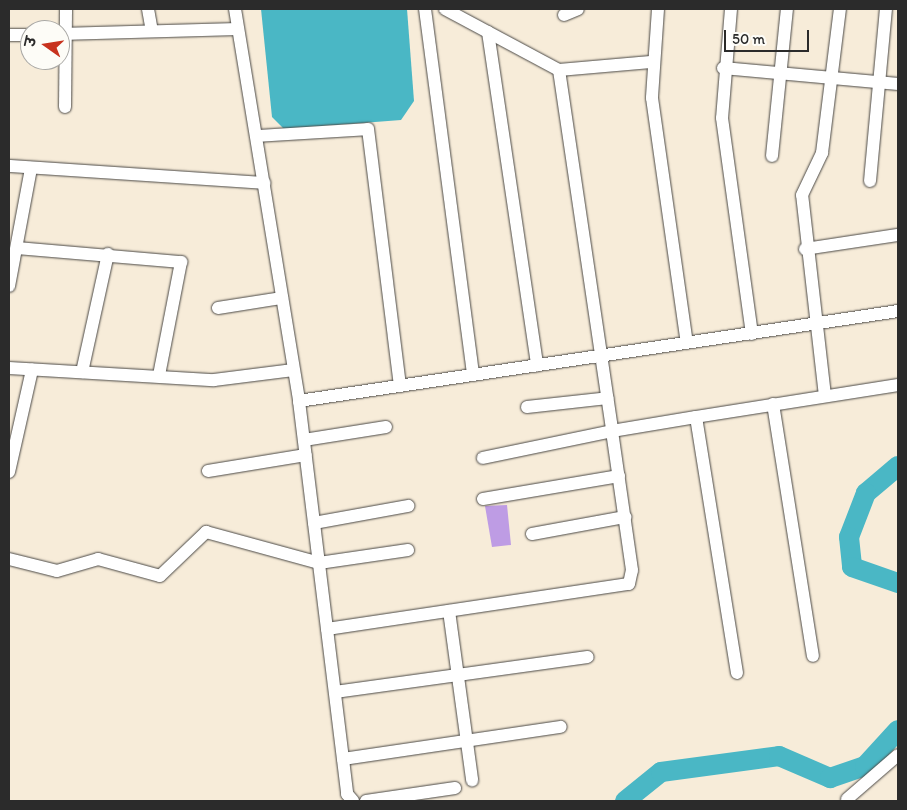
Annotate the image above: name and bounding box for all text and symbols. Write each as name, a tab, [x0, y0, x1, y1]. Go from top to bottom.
north arrow	[20, 20, 70, 70]
scale bar	[727, 20, 812, 52]
text: 50 m	[732, 30, 765, 48]
text: उ	[22, 35, 40, 48]

